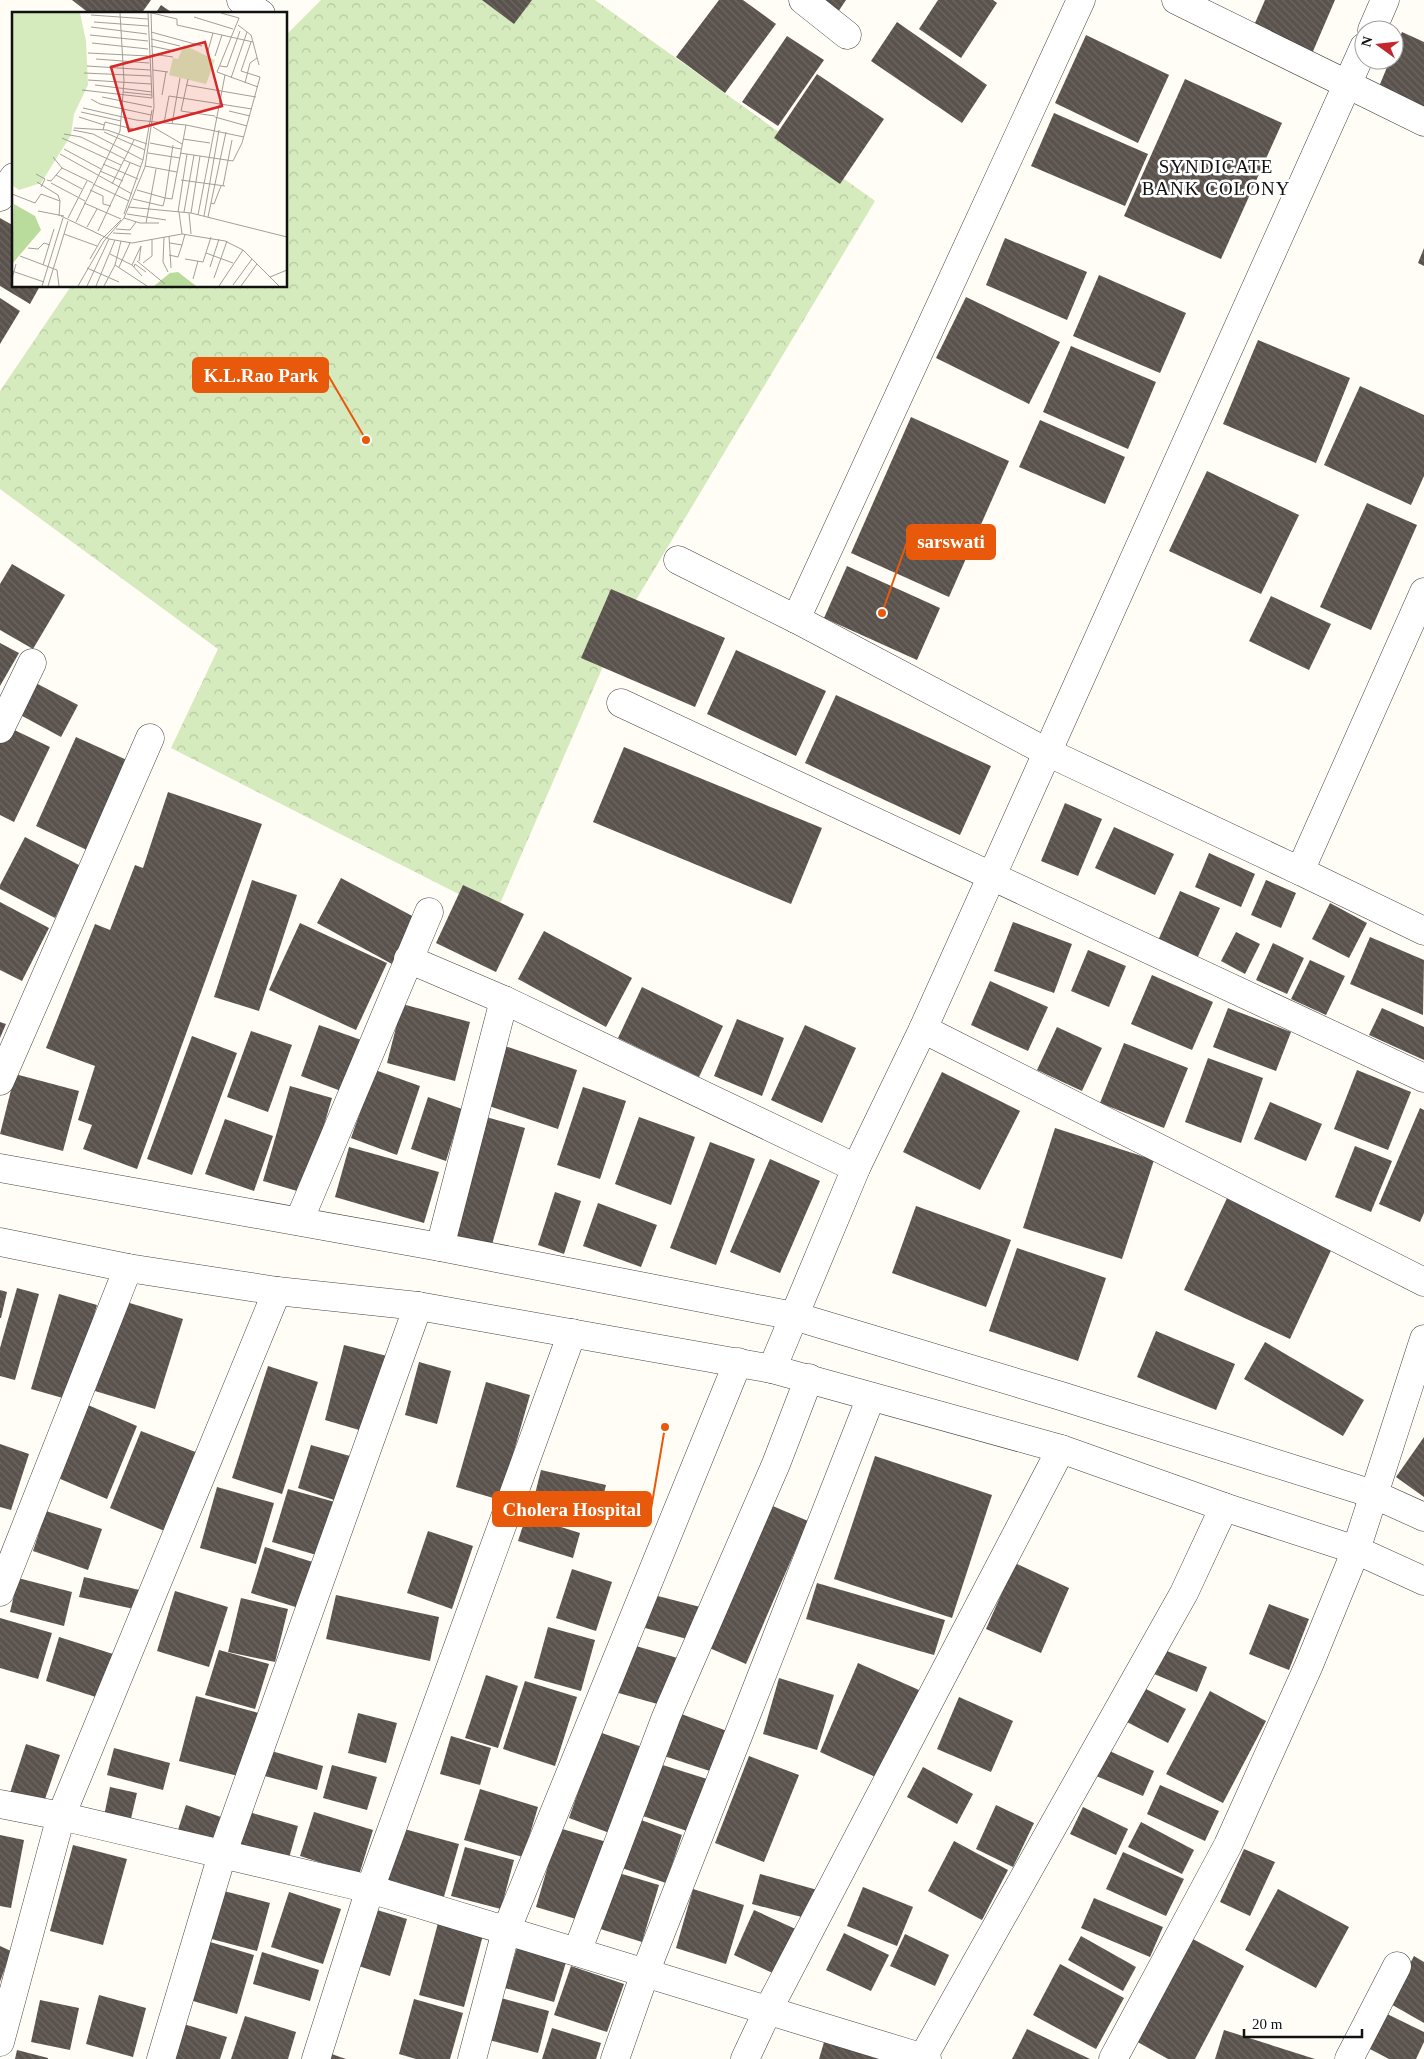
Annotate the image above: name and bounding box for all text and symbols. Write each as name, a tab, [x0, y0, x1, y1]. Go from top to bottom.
inset map	[12, 12, 288, 288]
north arrow	[1354, 20, 1404, 70]
text: N	[1358, 35, 1375, 49]
district label: SYNDICATE BANK COLONY	[1142, 156, 1290, 199]
callout: K.L.Rao Park	[193, 358, 328, 392]
text: K.L.Rao Park	[204, 365, 319, 386]
callout: sarswati	[907, 525, 995, 559]
text: sarswati	[917, 531, 985, 552]
callout: Cholera Hospital	[493, 1492, 651, 1526]
text: Cholera Hospital	[503, 1499, 641, 1520]
scale bar	[1244, 2006, 1362, 2038]
text: 20 m	[1252, 2016, 1283, 2032]

